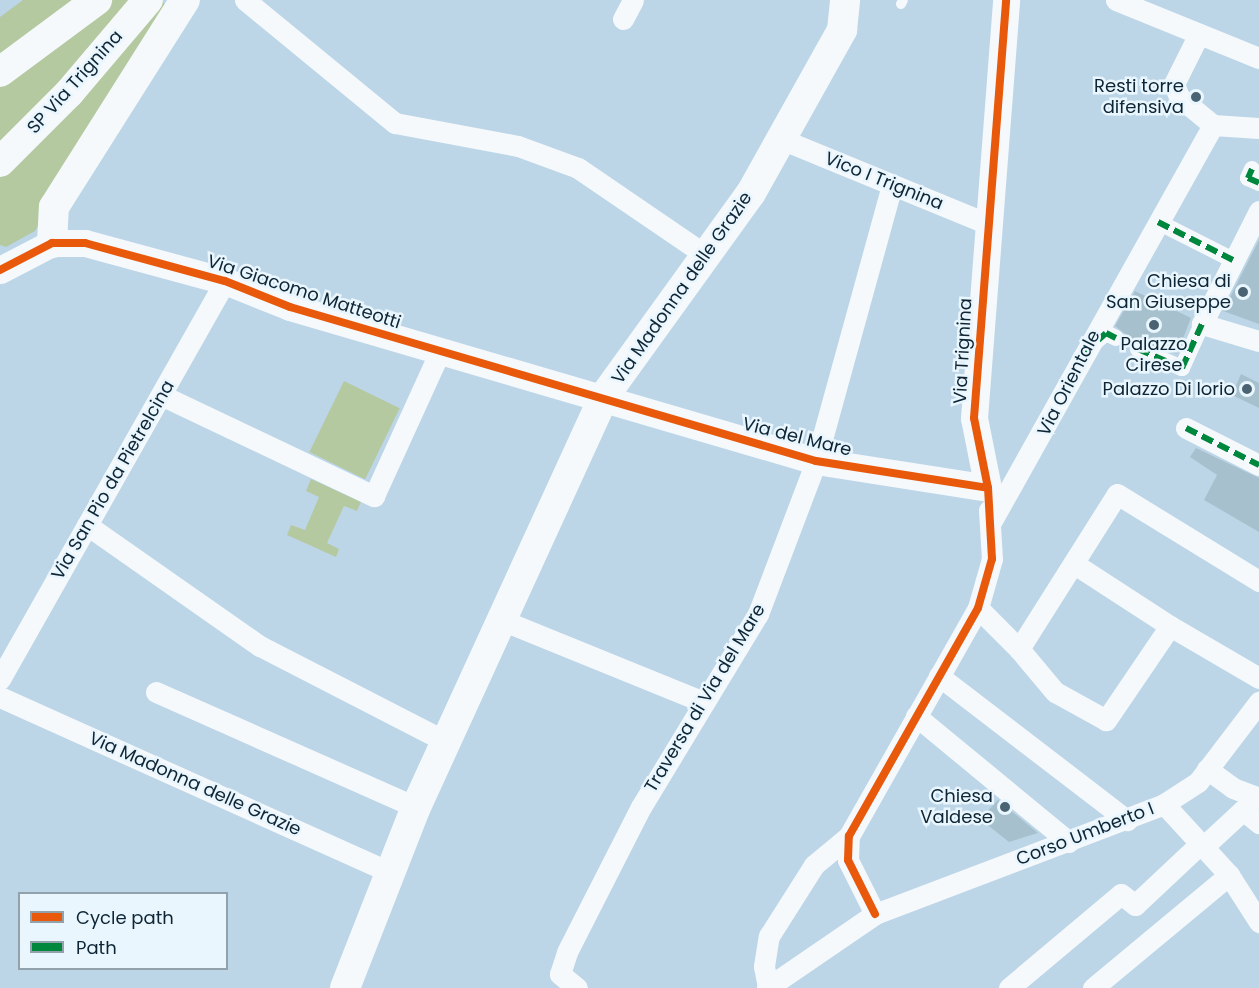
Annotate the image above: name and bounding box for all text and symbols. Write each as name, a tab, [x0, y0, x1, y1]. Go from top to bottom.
street label: SP Via Trignina	[23, 26, 127, 138]
place label: Resti torre difensiva	[1094, 76, 1184, 118]
marker: Resti torre difensiva	[1189, 90, 1203, 104]
street label: Vico I Trignina	[822, 147, 946, 215]
street label: Via Madonna delle Grazie	[607, 188, 757, 388]
street label: Via Giacomo Matteotti	[204, 250, 404, 334]
place label: Chiesa di San Giuseppe	[1106, 271, 1231, 314]
marker: Chiesa di San Giuseppe	[1236, 285, 1250, 299]
street label: Via Trignina	[949, 297, 977, 405]
marker: Palazzo Cirese	[1147, 318, 1161, 332]
street label: Via Orientale	[1033, 326, 1105, 440]
place label: Palazzo Cirese	[1120, 334, 1188, 376]
street label: Via San Pio da Pietrelcina	[47, 376, 179, 584]
place label: Palazzo Di Iorio	[1103, 378, 1235, 400]
marker: Palazzo Di Iorio	[1240, 382, 1254, 396]
street label: Via del Mare	[740, 413, 854, 461]
street label: Traversa di Via del Mare	[640, 600, 770, 796]
street label: Via Madonna delle Grazie	[86, 727, 304, 841]
place label: Chiesa Valdese	[920, 786, 993, 828]
street label: Corso Umberto I	[1013, 798, 1157, 870]
marker: Chiesa Valdese	[998, 800, 1012, 814]
legend	[18, 892, 228, 970]
text: Cycle path	[76, 905, 174, 930]
text: Path	[76, 935, 117, 960]

